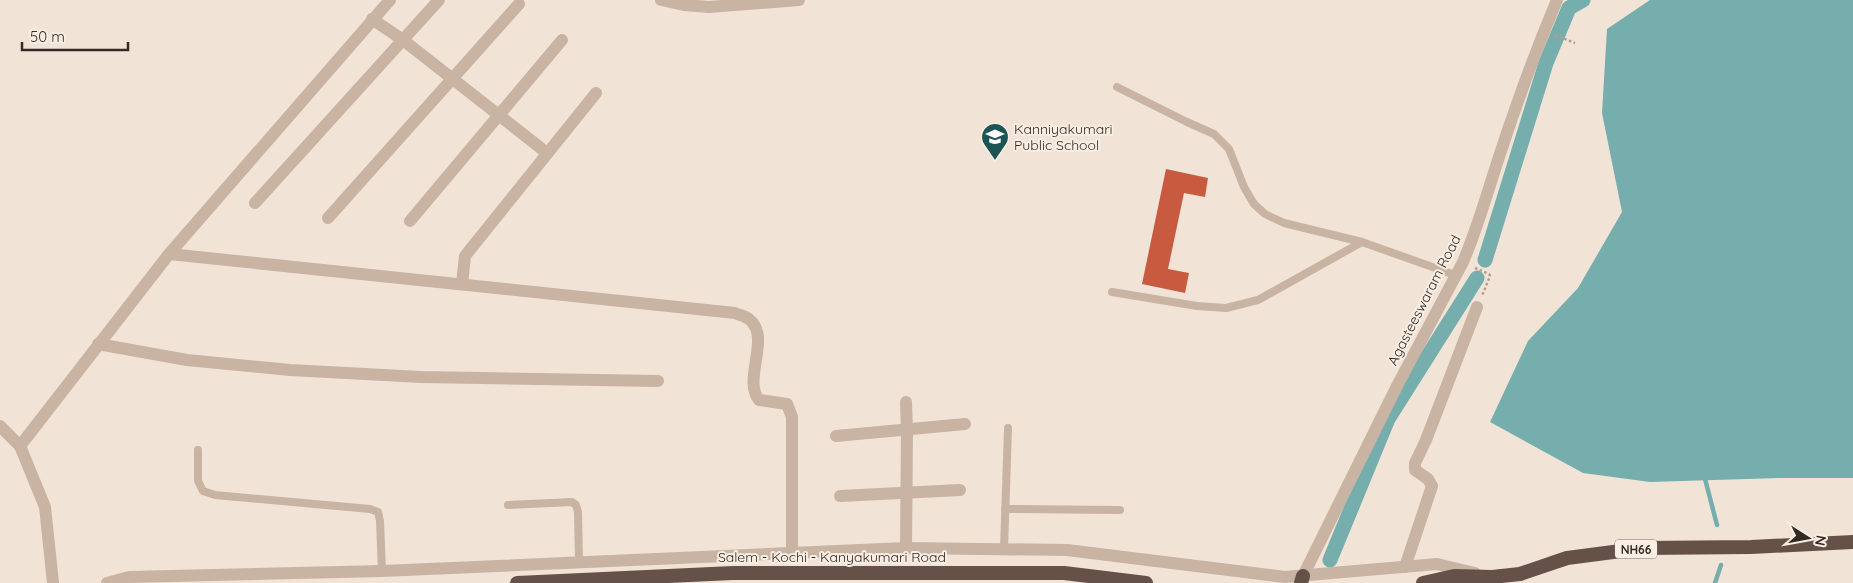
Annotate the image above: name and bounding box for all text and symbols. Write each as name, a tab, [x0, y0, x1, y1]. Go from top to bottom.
scale bar	[22, 20, 129, 52]
text: 50 m	[30, 27, 65, 46]
place label: Kanniyakumari Public School	[1014, 120, 1113, 154]
school or university icon: Kanniyakumari Public School	[980, 122, 1010, 161]
street label: Agasteeswaram Road	[1383, 232, 1465, 368]
north arrow	[1783, 513, 1833, 563]
text: N	[1811, 534, 1831, 547]
road number: NH66	[1615, 540, 1657, 558]
street label: Salem - Kochi - Kanyakumari Road	[718, 548, 946, 566]

